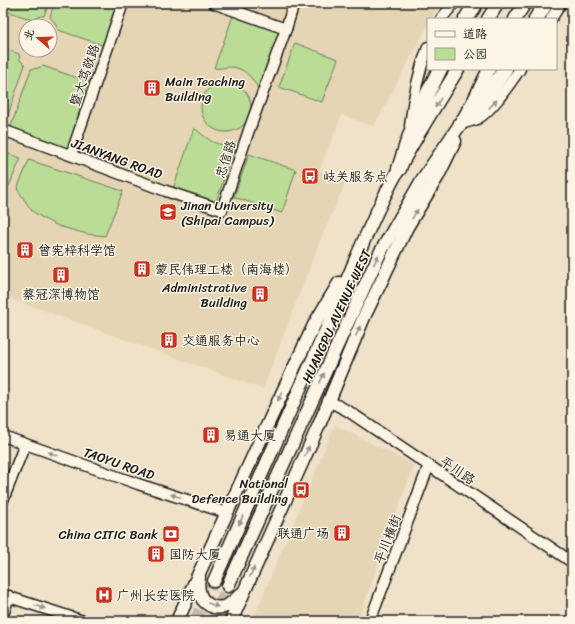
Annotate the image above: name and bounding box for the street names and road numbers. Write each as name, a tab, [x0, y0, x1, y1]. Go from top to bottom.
street label: 暨大笃敬路	[63, 41, 106, 110]
street label: JIANYANG ROAD	[67, 131, 166, 186]
street label: 忠信路	[209, 137, 242, 181]
street label: HUANGPU AVENUE WEST	[295, 244, 378, 387]
street label: TAOYU ROAD	[80, 441, 158, 486]
street label: 平川路	[435, 450, 480, 491]
street label: 平川横街	[367, 511, 408, 568]

